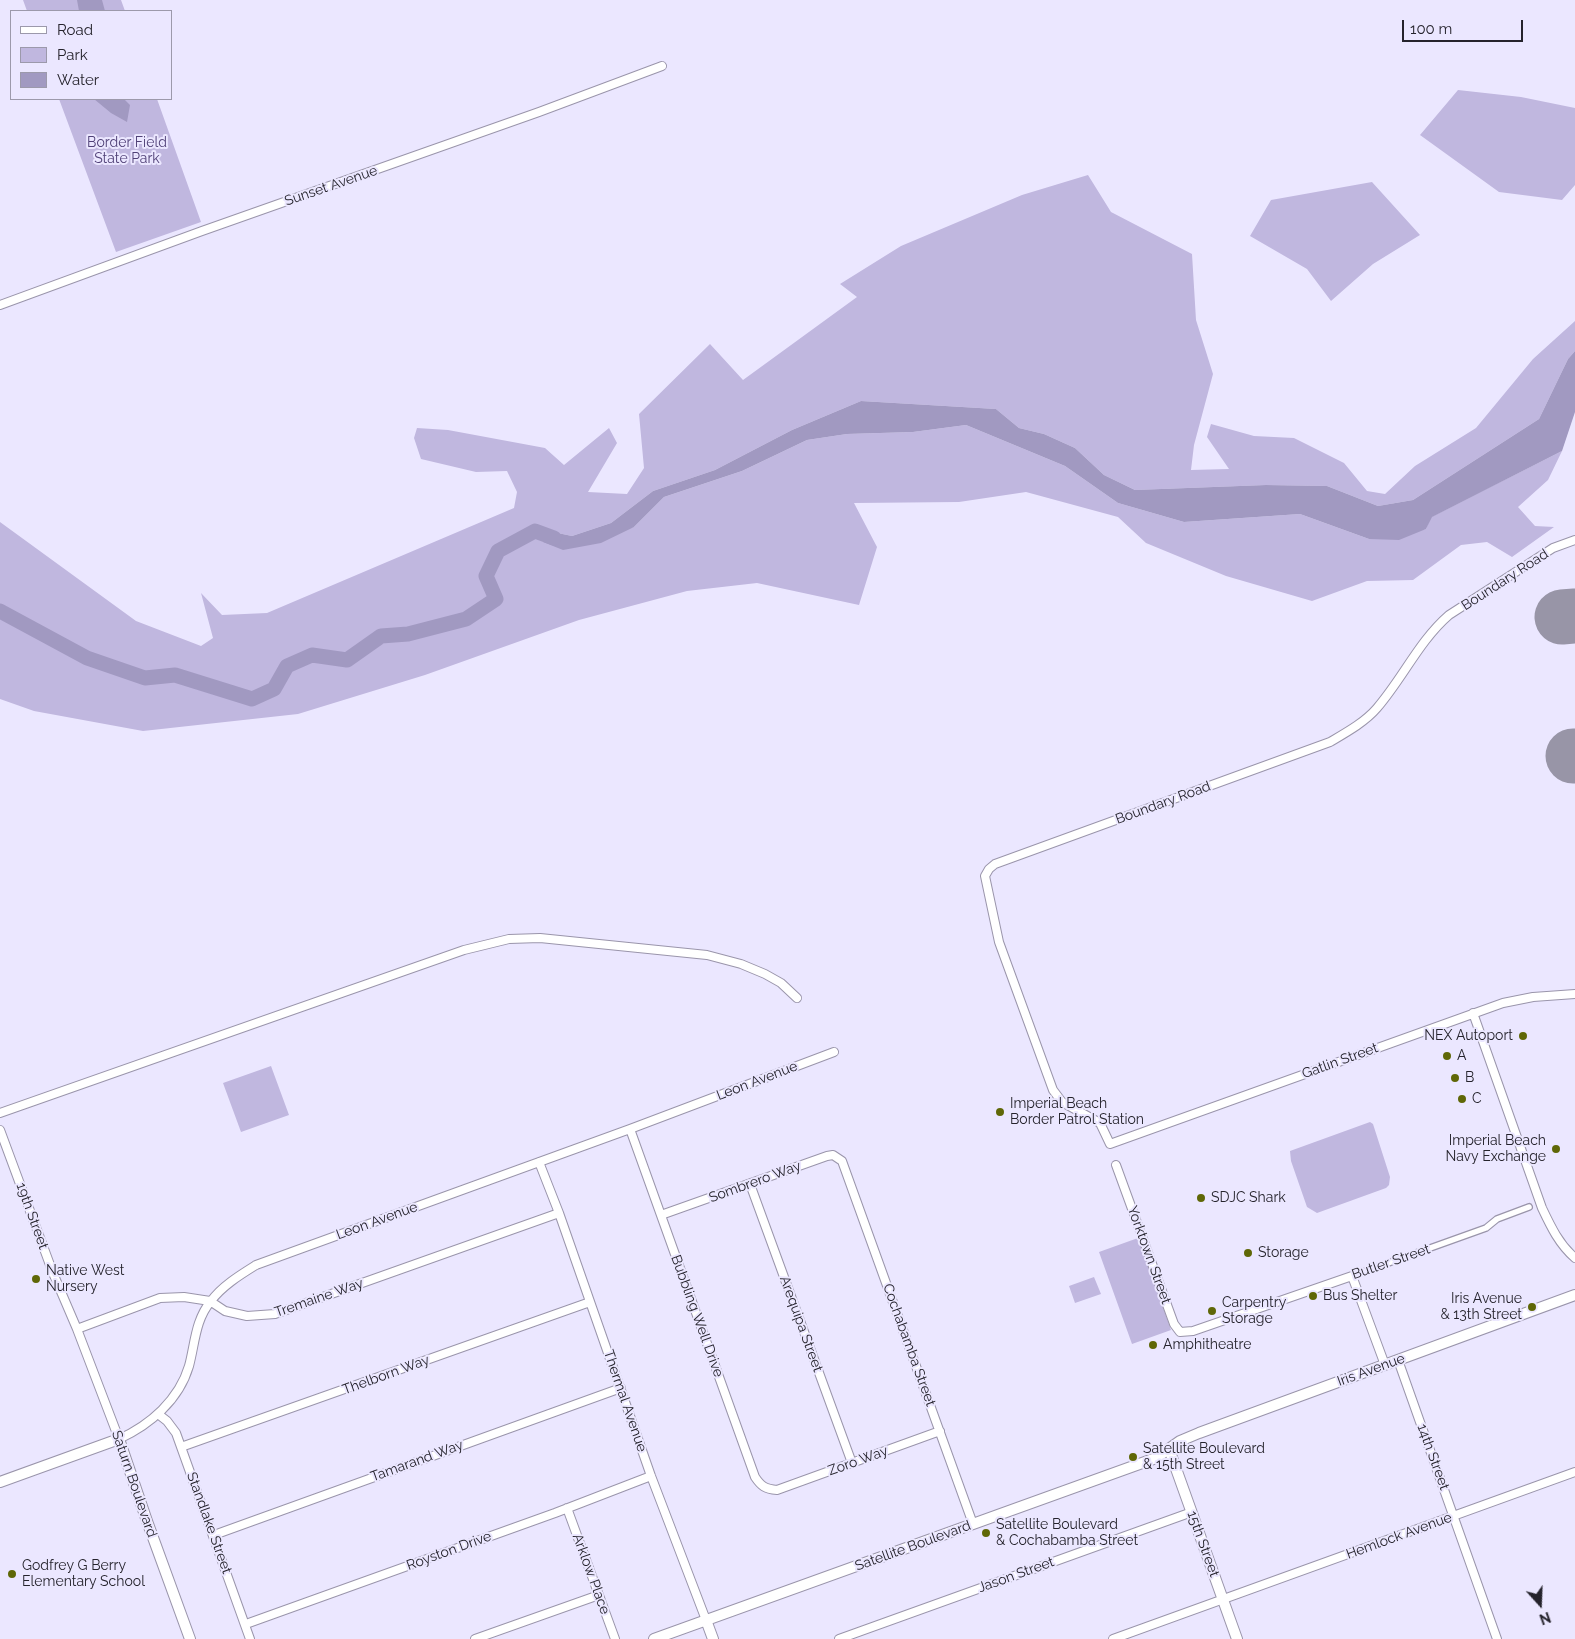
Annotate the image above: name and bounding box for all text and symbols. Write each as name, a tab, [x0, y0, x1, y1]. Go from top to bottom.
legend	[10, 10, 172, 100]
scale bar	[1405, 10, 1526, 42]
text: 100 m	[1410, 20, 1452, 38]
text: Road	[57, 21, 93, 39]
text: Park	[57, 46, 88, 64]
text: Water	[57, 71, 99, 89]
park label: Border Field State Park	[87, 135, 167, 168]
street label: Sunset Avenue	[282, 162, 380, 210]
street label: Boundary Road	[1458, 546, 1552, 614]
street label: Boundary Road	[1113, 778, 1213, 828]
place label: NEX Autoport	[1424, 1028, 1513, 1044]
marker: NEX Autoport	[1517, 1030, 1529, 1042]
street label: Gatlin Street	[1300, 1039, 1380, 1083]
place label: A	[1457, 1048, 1466, 1064]
marker: A	[1441, 1050, 1453, 1062]
street label: Leon Avenue	[714, 1058, 800, 1104]
place label: B	[1465, 1070, 1474, 1086]
marker: B	[1449, 1072, 1461, 1084]
place label: C	[1472, 1091, 1482, 1107]
marker: C	[1456, 1093, 1468, 1105]
place label: Imperial Beach Border Patrol Station	[1010, 1096, 1144, 1128]
marker: Imperial Beach Border Patrol Station	[994, 1106, 1006, 1118]
place label: Imperial Beach Navy Exchange	[1445, 1133, 1546, 1166]
marker: Imperial Beach Navy Exchange	[1550, 1143, 1562, 1155]
street label: Sombrero Way	[707, 1158, 803, 1206]
street label: 19th Street	[12, 1181, 52, 1251]
place label: SDJC Shark	[1211, 1190, 1286, 1206]
marker: SDJC Shark	[1195, 1192, 1207, 1204]
street label: Leon Avenue	[334, 1199, 420, 1243]
street label: Yorktown Street	[1123, 1204, 1175, 1306]
street label: Butler Street	[1350, 1241, 1432, 1283]
place label: Storage	[1258, 1245, 1309, 1261]
marker: Storage	[1242, 1247, 1254, 1259]
street label: Bubbling Well Drive	[667, 1253, 727, 1379]
place label: Native West Nursery	[46, 1263, 124, 1295]
marker: Native West Nursery	[30, 1273, 42, 1285]
street label: Arequipa Street	[776, 1274, 826, 1374]
street label: Tremaine Way	[272, 1275, 366, 1321]
street label: Cochabamba Street	[879, 1281, 939, 1409]
place label: Bus Shelter	[1323, 1288, 1397, 1304]
marker: Bus Shelter	[1307, 1290, 1319, 1302]
place label: Iris Avenue & 13th Street	[1440, 1291, 1522, 1324]
place label: Carpentry Storage	[1222, 1295, 1286, 1328]
marker: Iris Avenue & 13th Street	[1526, 1301, 1538, 1313]
marker: Carpentry Storage	[1206, 1305, 1218, 1317]
place label: Amphitheatre	[1163, 1337, 1251, 1353]
marker: Amphitheatre	[1147, 1339, 1159, 1351]
street label: Thermal Avenue	[600, 1348, 650, 1454]
street label: Iris Avenue	[1335, 1350, 1407, 1390]
street label: Thelborn Way	[340, 1352, 432, 1398]
street label: 14th Street	[1413, 1422, 1453, 1492]
street label: Saturn Boulevard	[108, 1428, 160, 1540]
street label: Tamarand Way	[369, 1437, 465, 1485]
place label: Satellite Boulevard & 15th Street	[1143, 1441, 1265, 1474]
street label: Zoro Way	[826, 1442, 890, 1480]
marker: Satellite Boulevard & 15th Street	[1127, 1451, 1139, 1463]
street label: Standlake Street	[183, 1470, 235, 1576]
street label: 15th Street	[1183, 1509, 1223, 1579]
street label: Hemlock Avenue	[1344, 1509, 1454, 1563]
street label: Satellite Boulevard	[853, 1517, 973, 1575]
place label: Satellite Boulevard & Cochabamba Street	[996, 1517, 1138, 1550]
marker: Satellite Boulevard & Cochabamba Street	[980, 1527, 992, 1539]
street label: Royston Drive	[404, 1528, 494, 1574]
street label: Arklow Place	[569, 1531, 613, 1617]
street label: Jason Street	[976, 1553, 1056, 1597]
place label: Godfrey G Berry Elementary School	[22, 1558, 145, 1590]
marker: Godfrey G Berry Elementary School	[6, 1568, 18, 1580]
north arrow	[1515, 1579, 1565, 1629]
text: N	[1537, 1609, 1553, 1627]

